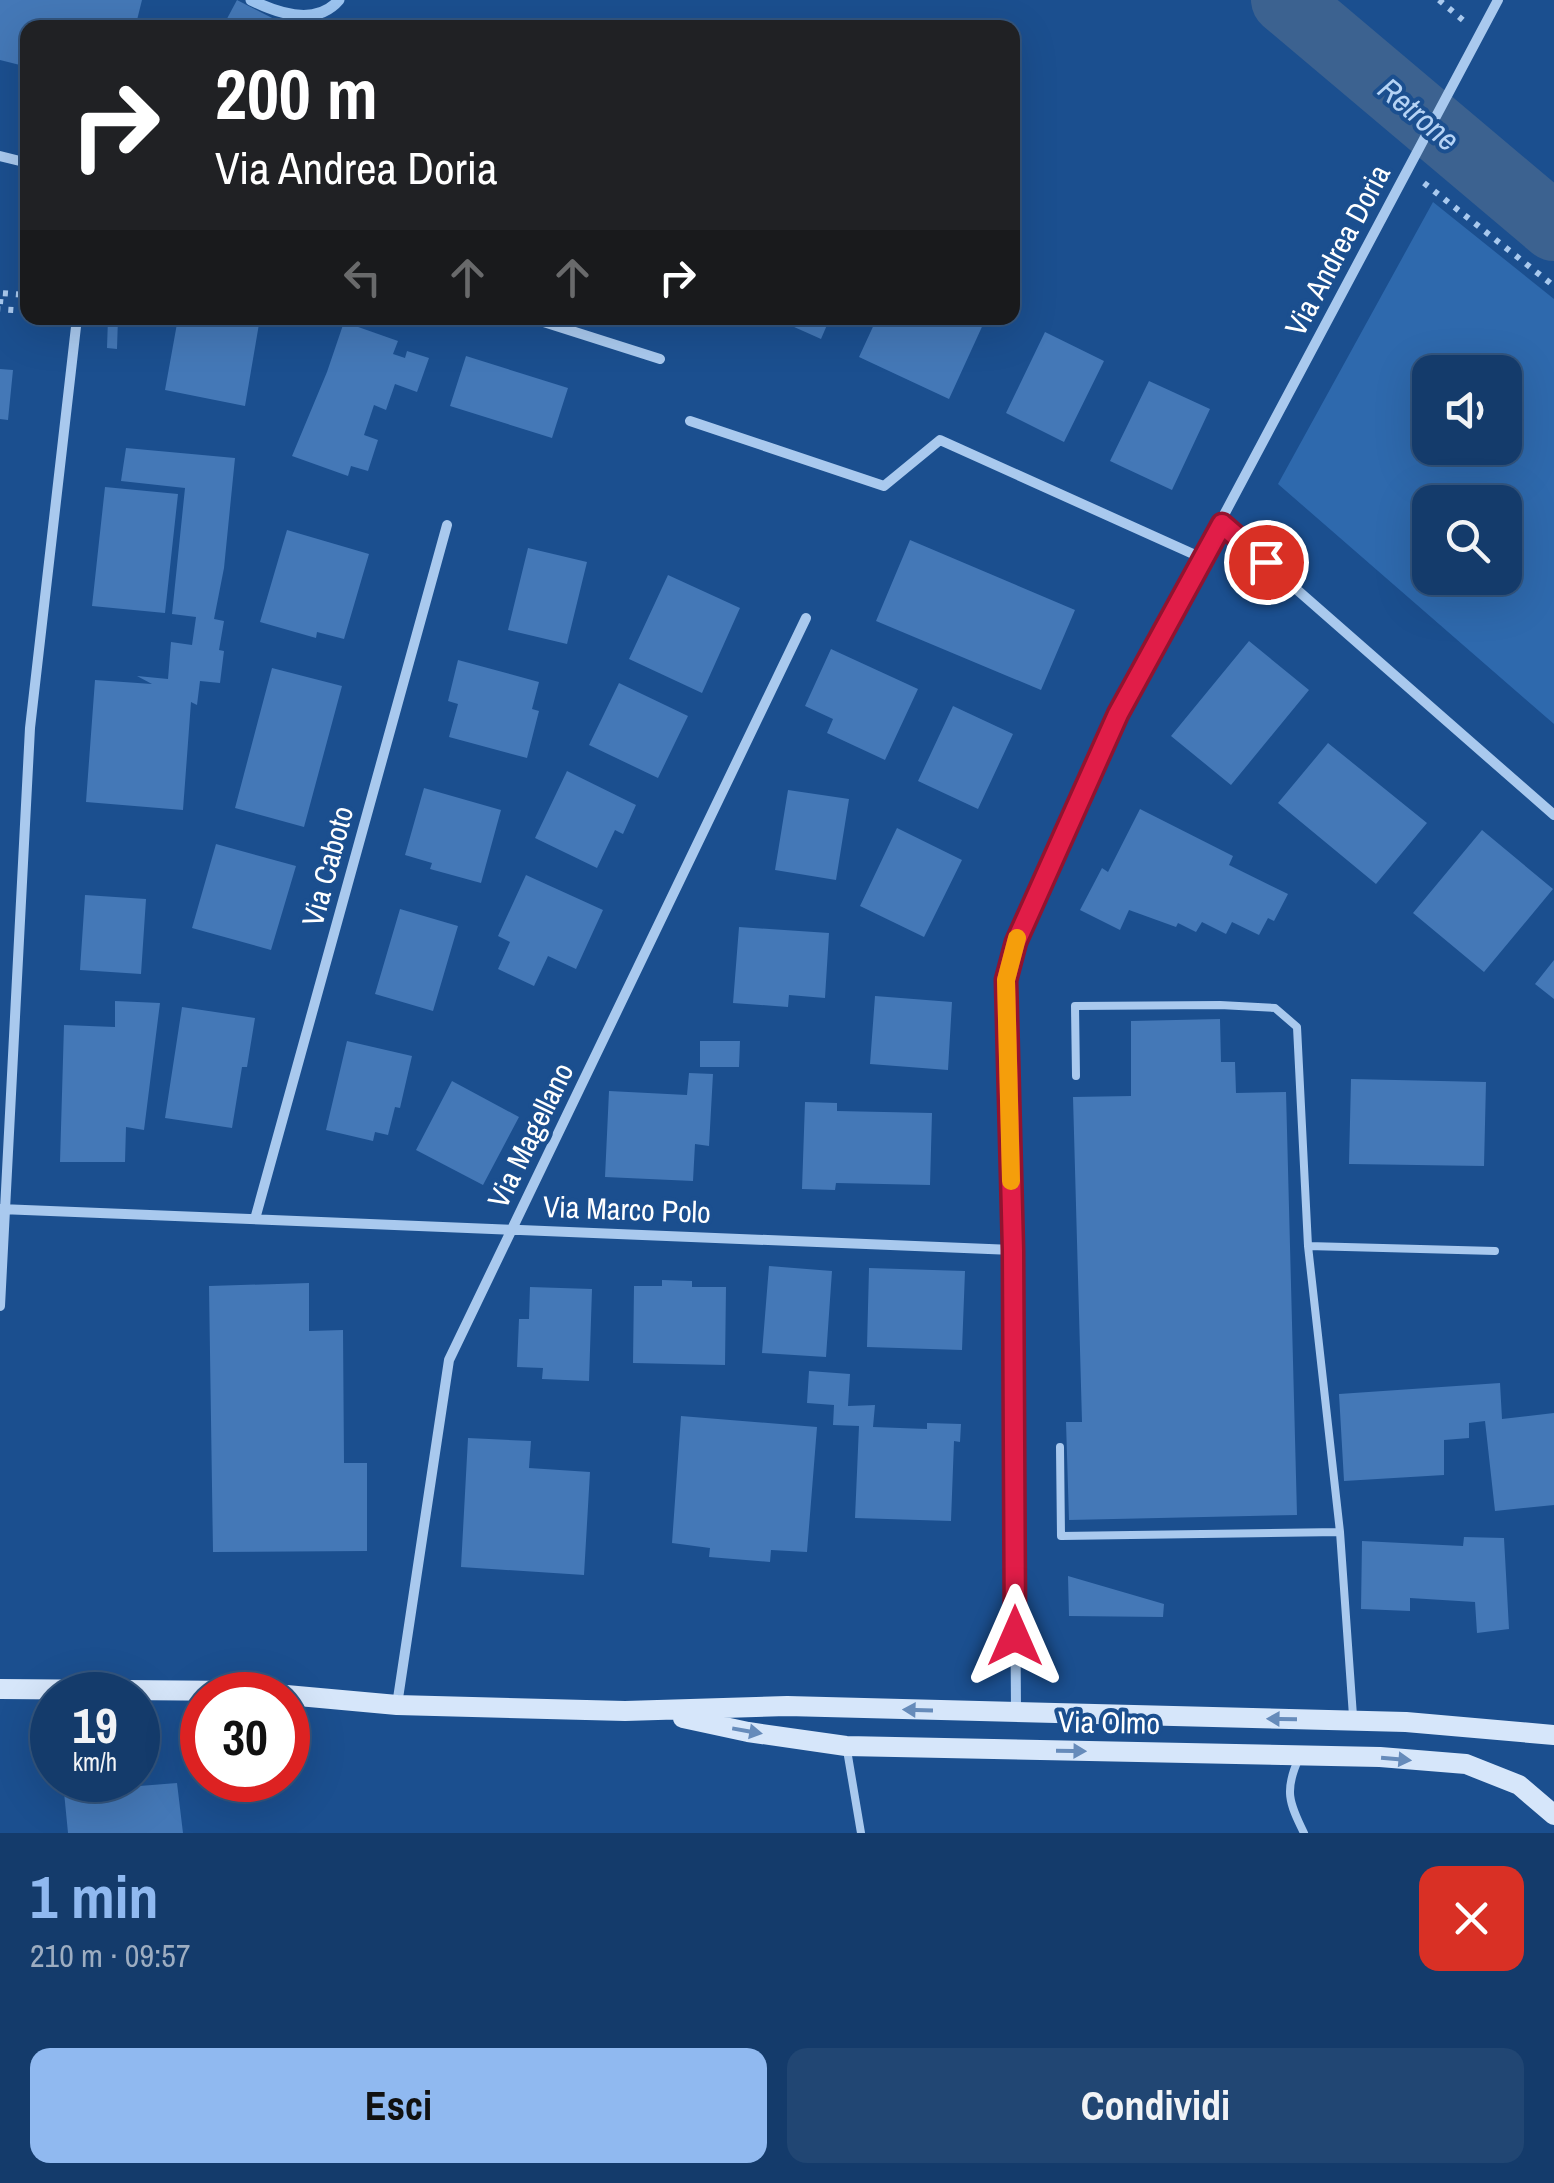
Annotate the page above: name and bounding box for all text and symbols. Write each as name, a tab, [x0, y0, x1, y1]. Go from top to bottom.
text: 200 m	[215, 47, 378, 141]
icon: right	[50, 60, 180, 190]
water label: Retrone	[1369, 68, 1469, 160]
text: Via Andrea Doria	[215, 137, 497, 198]
street label: Via Andrea Doria	[1275, 157, 1399, 343]
icon: left	[335, 250, 390, 305]
icon: ahead	[440, 250, 495, 305]
icon: ahead	[545, 250, 600, 305]
icon: right	[650, 250, 705, 305]
map controls	[1412, 355, 1522, 595]
button: sound	[1412, 355, 1522, 465]
button: search	[1412, 485, 1522, 595]
pin	[1224, 520, 1309, 605]
icon: arrive	[1239, 535, 1294, 590]
street label: Via Caboto	[292, 802, 362, 930]
street label: Via Magellano	[478, 1056, 582, 1214]
street label: Via Marco Polo	[542, 1186, 712, 1232]
position arrow	[963, 1584, 1067, 1688]
speed limit sign: 30	[180, 1672, 310, 1802]
text: 19	[72, 1691, 118, 1759]
one-way arrow	[902, 1701, 934, 1717]
street label: Via Olmo	[1058, 1701, 1160, 1743]
one-way arrow	[1266, 1711, 1298, 1727]
one-way arrow	[732, 1724, 763, 1739]
one-way arrow	[1055, 1743, 1087, 1759]
text: km/h	[73, 1745, 117, 1779]
one-way arrow	[1380, 1751, 1412, 1767]
text: 1 min	[30, 1856, 159, 1937]
button: close	[1419, 1866, 1524, 1971]
text: 210 m · 09:57	[30, 1934, 190, 1977]
button: Esci	[30, 2048, 767, 2163]
button: Condividi	[787, 2048, 1524, 2163]

